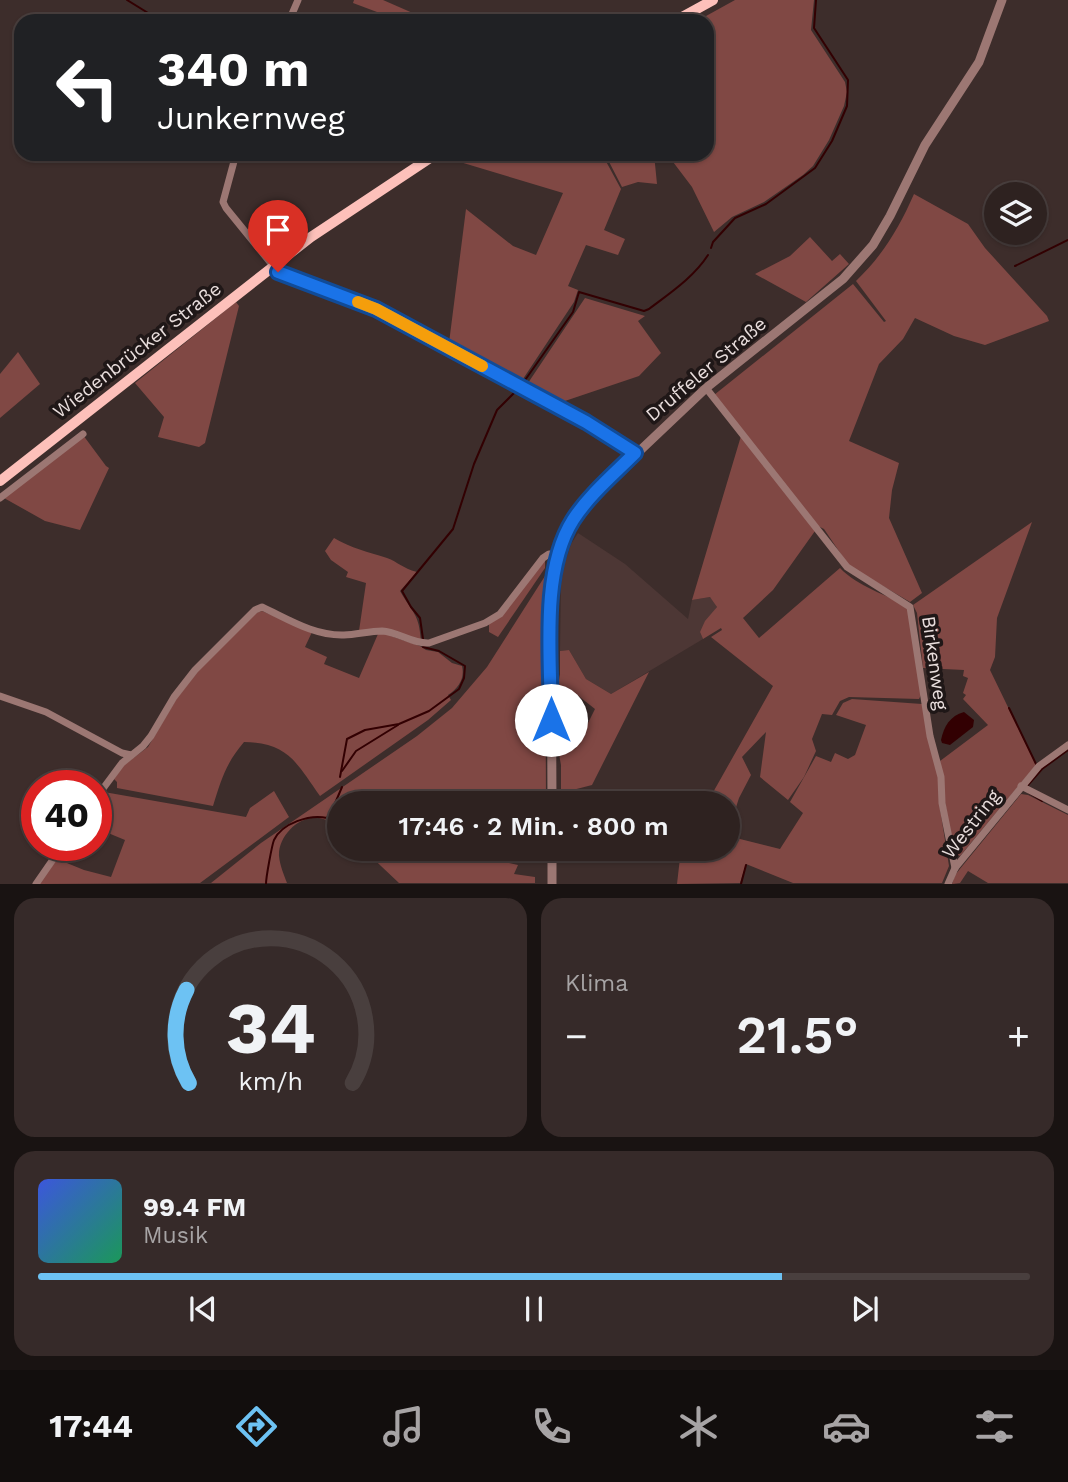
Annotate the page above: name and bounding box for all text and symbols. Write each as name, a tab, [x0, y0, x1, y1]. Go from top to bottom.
text: 340 m	[157, 40, 309, 98]
icon: left	[42, 42, 133, 133]
text: Junkernweg	[157, 99, 345, 137]
map controls	[984, 182, 1047, 245]
button: layers	[984, 182, 1047, 245]
pin	[248, 200, 308, 272]
icon: arrive	[259, 211, 297, 249]
street label: Wiedenbrücker Straße	[48, 277, 226, 423]
street label: Druffeler Straße	[641, 312, 771, 426]
street label: Birkenweg	[917, 614, 953, 712]
position arrow	[514, 683, 588, 757]
speed limit sign: 40	[21, 770, 112, 861]
street label: Westring	[937, 784, 1006, 863]
text: 17:46 · 2 Min. · 800 m	[398, 811, 669, 841]
text: Klima	[565, 970, 628, 997]
text: 34	[225, 986, 316, 1072]
text: 21.5°	[736, 1005, 859, 1066]
text: −	[565, 1014, 588, 1058]
text: +	[1007, 1014, 1030, 1058]
text: km/h	[238, 1067, 303, 1096]
text: 99.4 FM	[143, 1192, 246, 1222]
text: Musik	[143, 1222, 208, 1249]
icon: previous	[184, 1290, 222, 1328]
icon: pause	[515, 1290, 553, 1328]
icon: next	[846, 1290, 884, 1328]
icon: directions	[232, 1402, 281, 1451]
icon: music	[379, 1402, 428, 1451]
icon: phone	[527, 1402, 576, 1451]
icon: climate	[674, 1402, 723, 1451]
icon: car	[822, 1402, 871, 1451]
icon: filters	[970, 1402, 1019, 1451]
text: 17:44	[49, 1407, 133, 1445]

